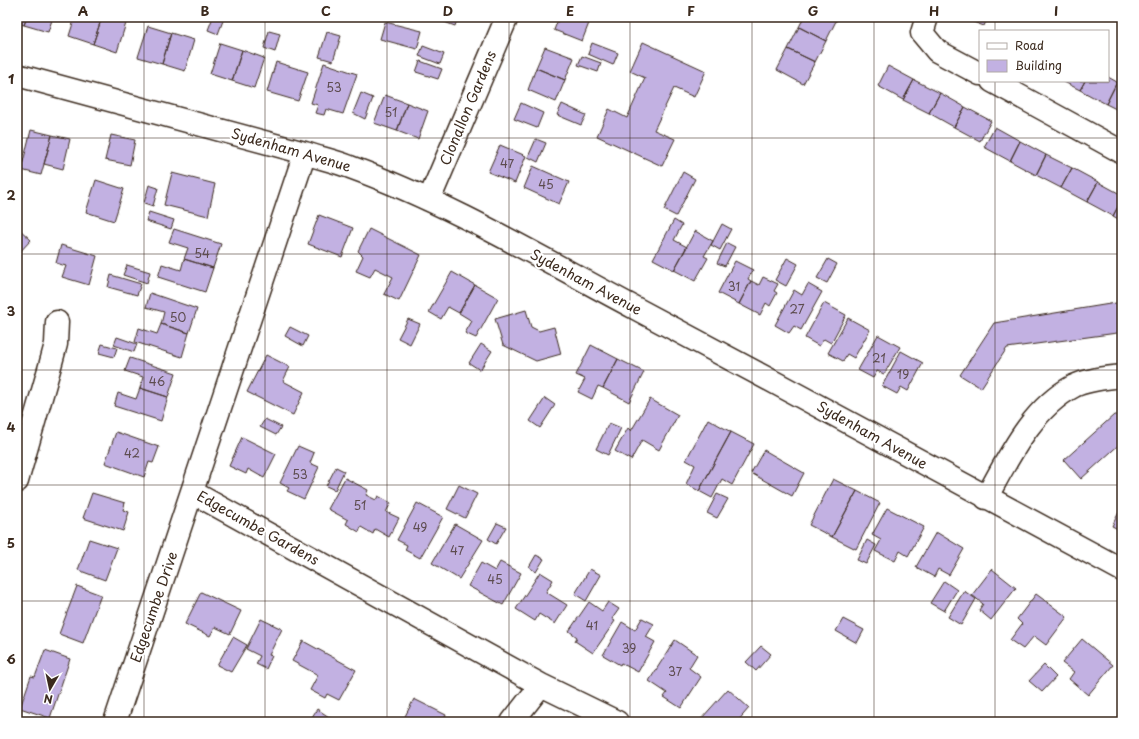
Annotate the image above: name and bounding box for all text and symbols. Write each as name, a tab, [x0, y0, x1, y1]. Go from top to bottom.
text: A	[78, 1, 88, 20]
text: B	[201, 1, 210, 20]
text: C	[321, 1, 331, 20]
text: D	[443, 1, 453, 20]
text: E	[566, 1, 574, 20]
text: F	[687, 1, 695, 20]
text: G	[808, 1, 818, 20]
text: H	[929, 1, 939, 20]
text: I	[1054, 1, 1058, 20]
legend	[979, 30, 1109, 82]
text: Road	[1015, 36, 1044, 54]
street label: Clonallon Gardens	[434, 47, 501, 168]
text: Building	[1015, 56, 1062, 74]
text: 1	[8, 69, 14, 88]
house number: 53	[326, 78, 342, 96]
house number: 51	[385, 103, 397, 121]
street label: Sydenham Avenue	[229, 122, 354, 177]
house number: 47	[500, 154, 515, 172]
house number: 45	[538, 175, 554, 193]
text: 2	[6, 185, 16, 204]
street label: Sydenham Avenue	[527, 243, 646, 320]
house number: 54	[194, 244, 210, 262]
house number: 31	[728, 277, 740, 295]
house number: 27	[790, 300, 805, 318]
text: 3	[7, 301, 16, 320]
house number: 50	[170, 308, 186, 326]
house number: 21	[872, 349, 886, 367]
house number: 19	[897, 365, 909, 383]
house number: 46	[149, 372, 165, 390]
street label: Sydenham Avenue	[813, 395, 932, 474]
text: 4	[7, 417, 16, 436]
house number: 42	[124, 444, 140, 462]
house number: 53	[292, 465, 308, 483]
street label: Edgecumbe Gardens	[193, 485, 323, 570]
house number: 51	[354, 496, 366, 514]
house number: 49	[413, 518, 427, 536]
text: 5	[7, 533, 15, 552]
house number: 47	[450, 541, 465, 559]
street label: Edgecumbe Drive	[125, 548, 182, 665]
house number: 45	[487, 570, 503, 588]
house number: 41	[586, 616, 598, 634]
house number: 39	[622, 639, 636, 657]
text: 6	[6, 649, 16, 668]
house number: 37	[668, 662, 683, 680]
north arrow	[30, 669, 70, 709]
text: N	[42, 690, 54, 708]

